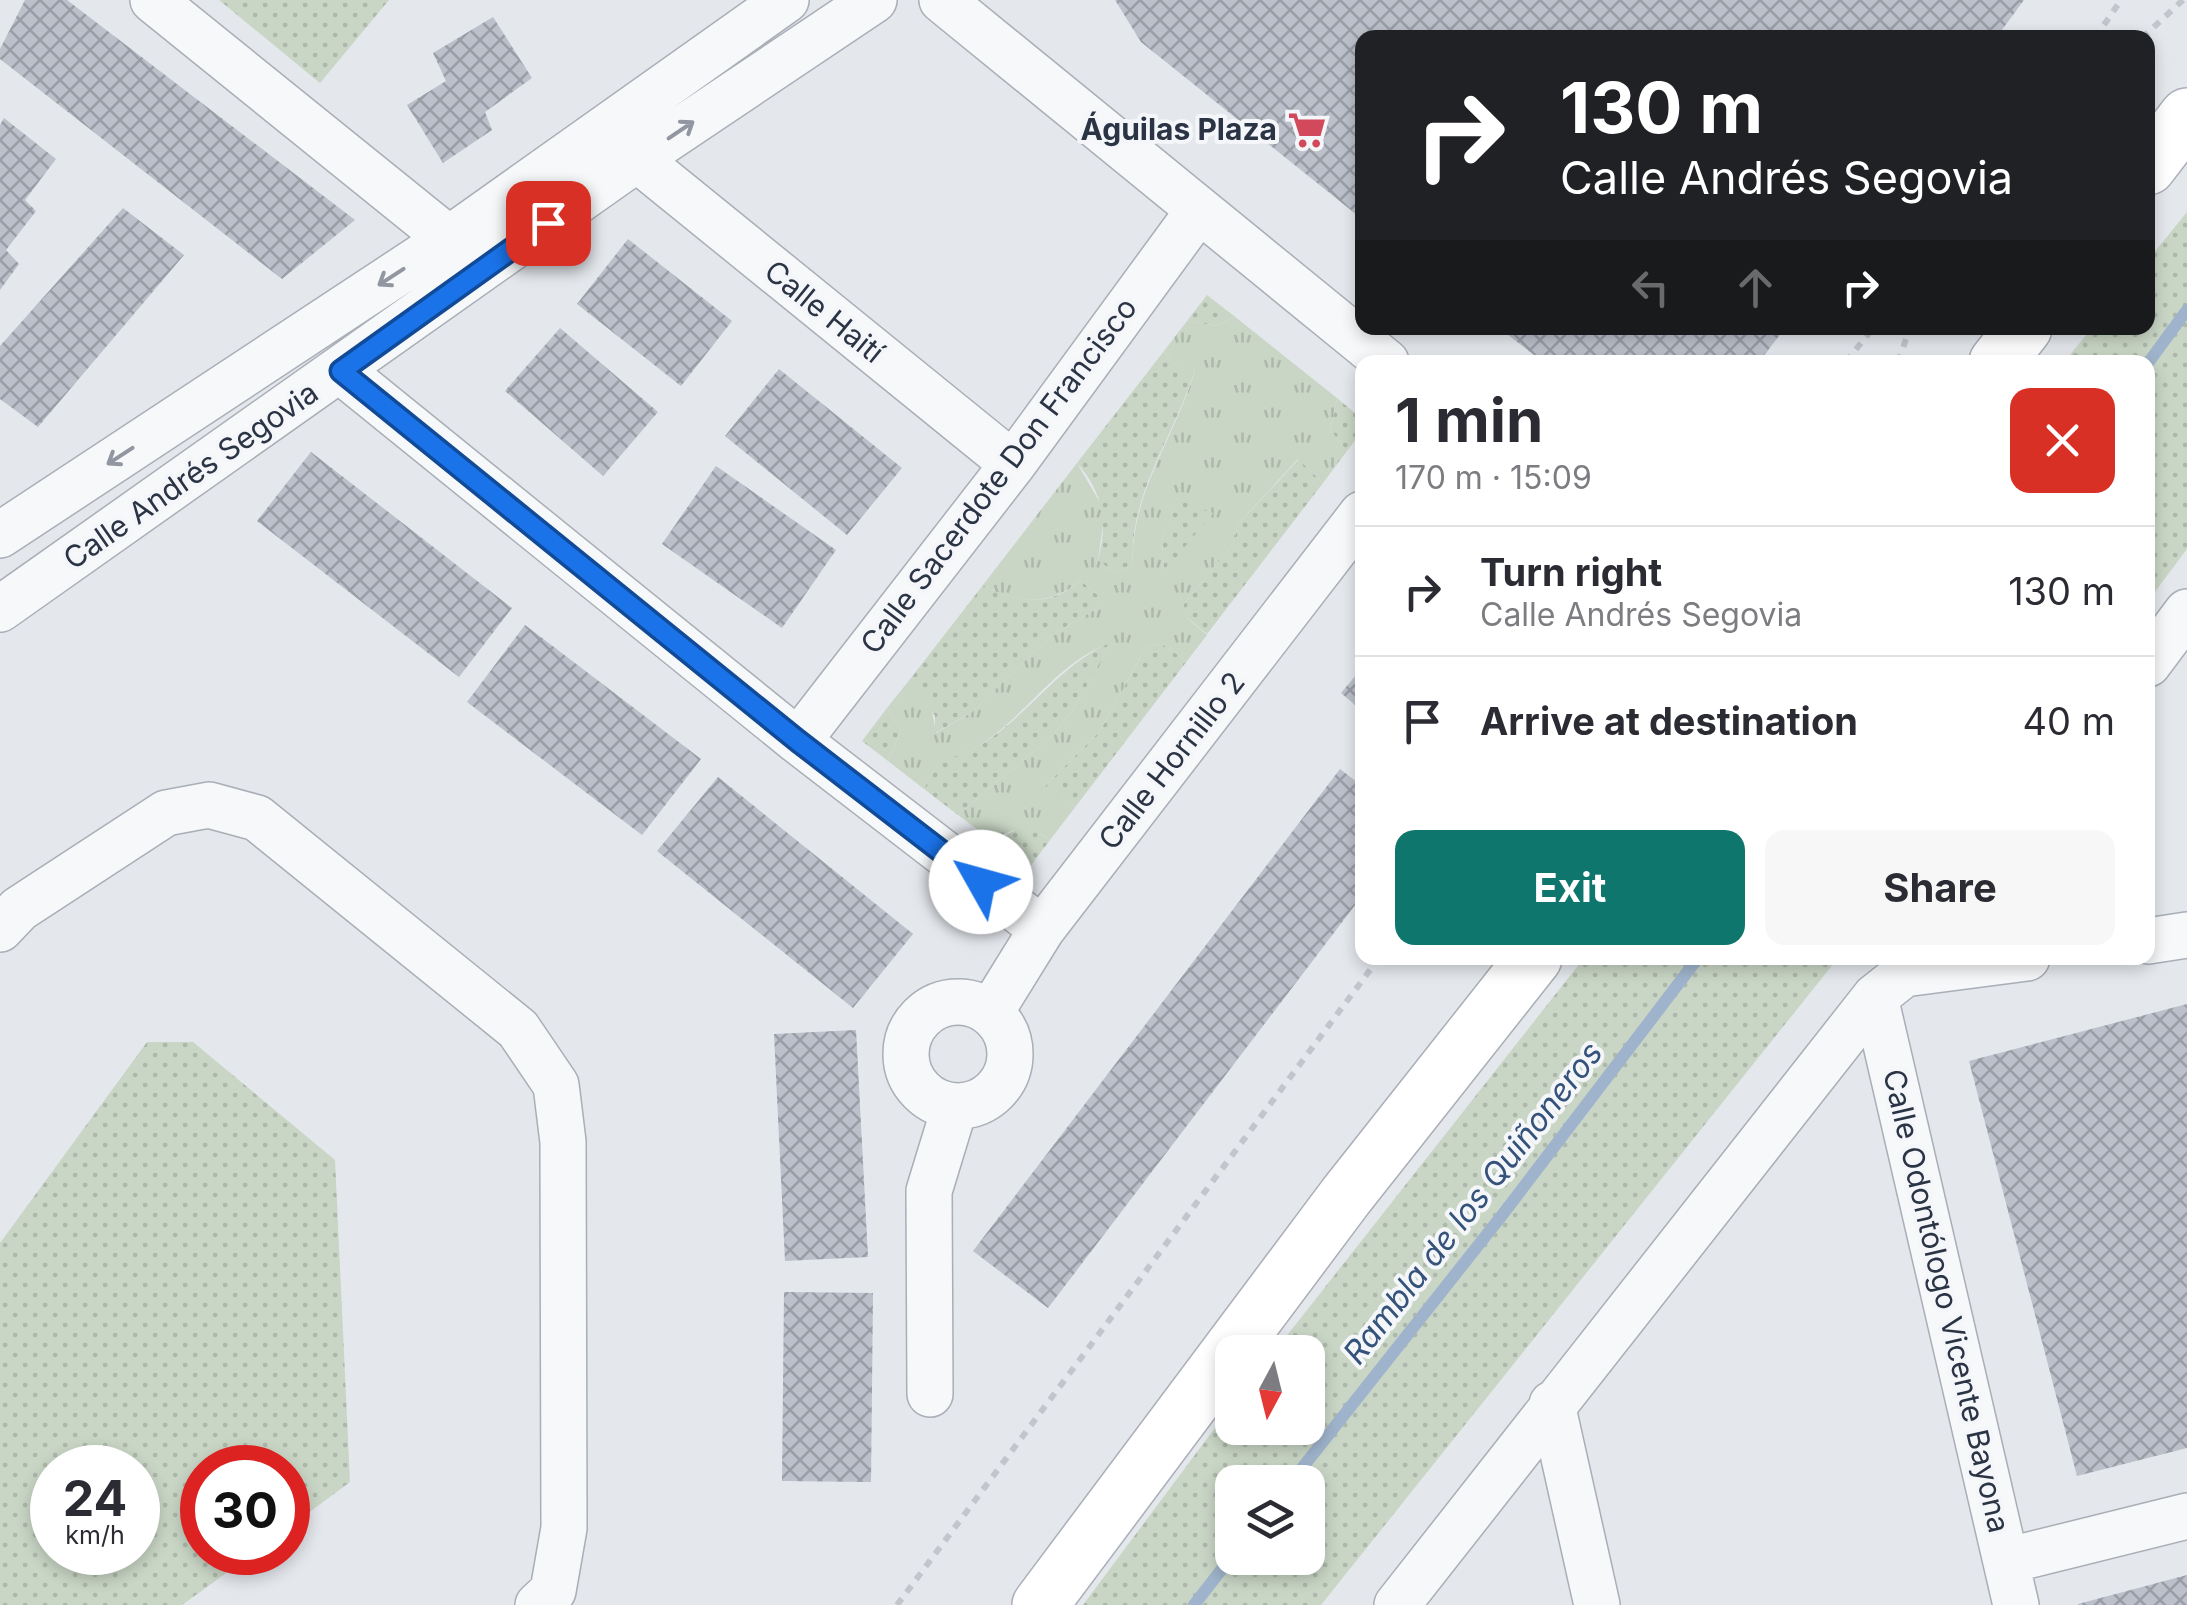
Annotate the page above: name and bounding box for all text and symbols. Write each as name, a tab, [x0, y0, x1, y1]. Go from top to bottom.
text: 130 m	[1560, 65, 1763, 150]
icon: right	[1395, 70, 1525, 200]
supermarket icon: Águilas Plaza	[1286, 109, 1328, 151]
place label: Águilas Plaza	[1080, 111, 1277, 147]
one-way arrow	[666, 119, 694, 140]
text: Calle Andrés Segovia	[1560, 150, 2013, 205]
pin	[506, 181, 591, 266]
icon: arrive	[521, 196, 576, 251]
street label: Calle Haití	[758, 252, 892, 371]
icon: left	[1623, 260, 1678, 315]
icon: ahead	[1728, 260, 1783, 315]
icon: right	[1833, 260, 1888, 315]
one-way arrow	[378, 266, 406, 287]
street label: Calle Sacerdote Don Francisco	[853, 290, 1144, 660]
street label: Calle Andrés Segovia	[56, 374, 324, 577]
text: 1 min	[1395, 384, 1543, 456]
button: close	[2010, 388, 2115, 493]
one-way arrow	[107, 446, 134, 466]
text: 170 m · 15:09	[1395, 458, 1592, 497]
text: Turn right	[1480, 549, 1662, 595]
icon: right	[1395, 564, 1450, 619]
text: 130 m	[2008, 568, 2115, 614]
text: Calle Andrés Segovia	[1480, 595, 1802, 634]
street label: Calle Hornillo 2	[1091, 664, 1252, 856]
icon: arrive	[1395, 694, 1450, 749]
text: Arrive at destination	[1480, 698, 1858, 744]
text: 40 m	[2023, 698, 2115, 744]
position arrow	[929, 830, 1033, 934]
button: Exit	[1395, 830, 1745, 945]
button: Share	[1765, 830, 2115, 945]
water label: Rambla de los Quiñoneros	[1335, 1034, 1610, 1371]
street label: Calle Odontólogo Vicente Bayona	[1876, 1066, 2018, 1536]
north arrow	[1215, 1335, 1325, 1445]
map controls	[1215, 1335, 1325, 1575]
speed limit sign: 30	[180, 1445, 310, 1575]
button: layers	[1215, 1465, 1325, 1575]
text: 24	[63, 1468, 127, 1528]
text: km/h	[65, 1520, 125, 1550]

